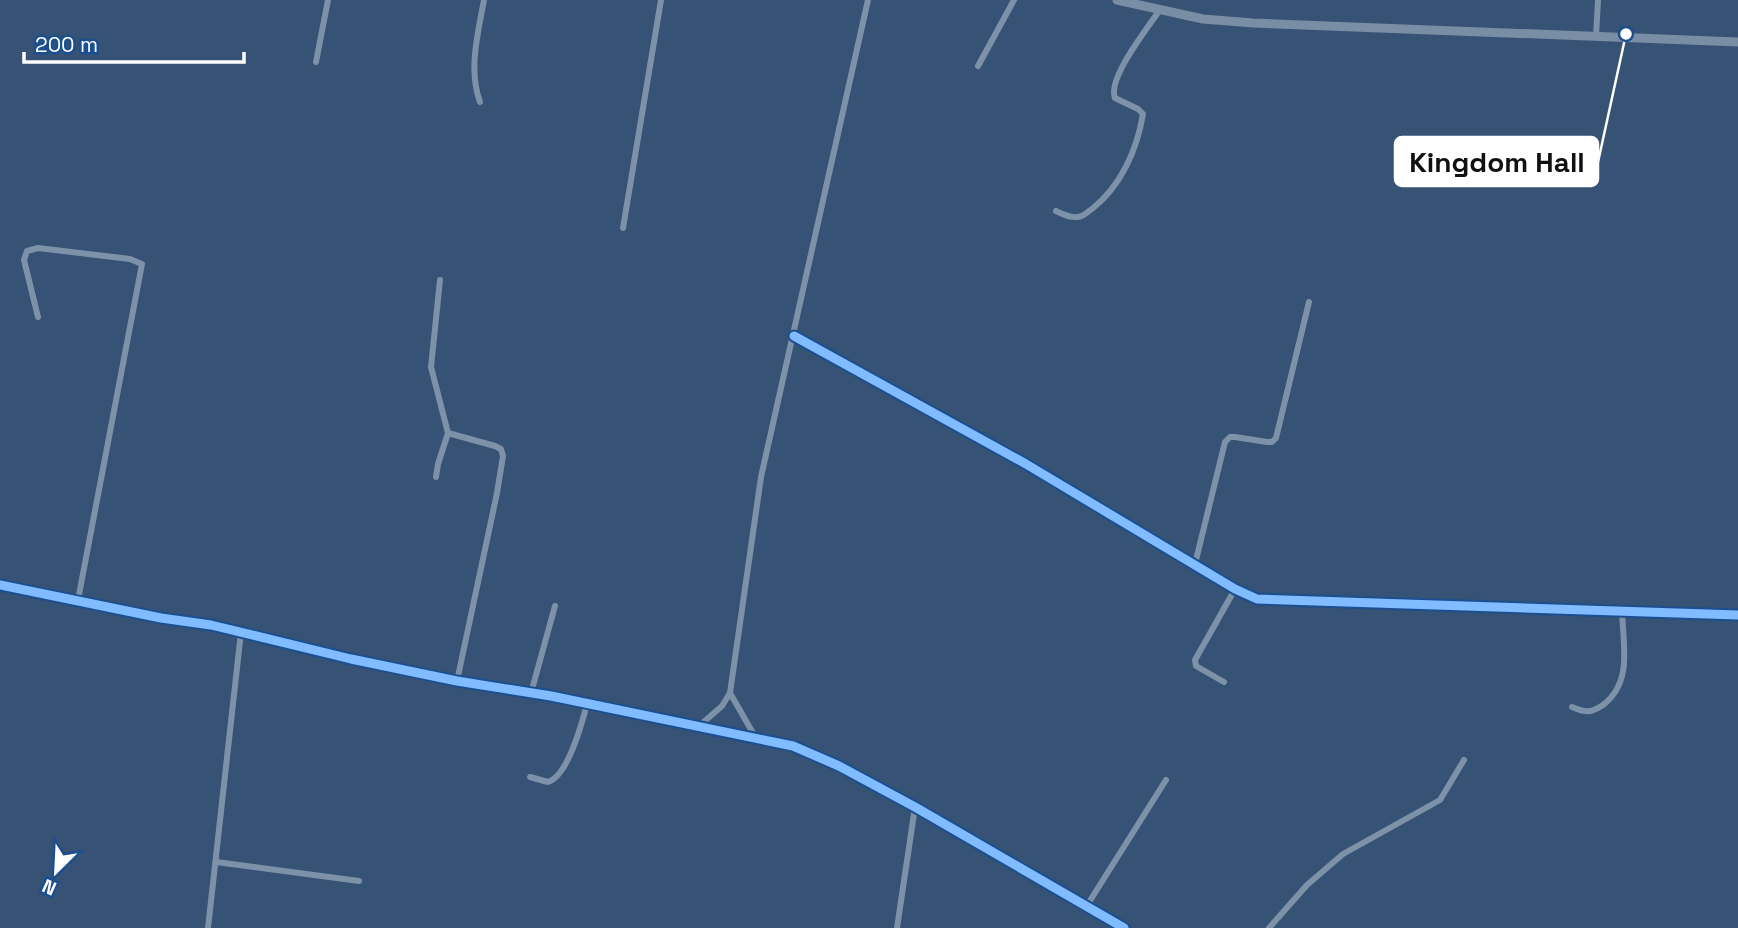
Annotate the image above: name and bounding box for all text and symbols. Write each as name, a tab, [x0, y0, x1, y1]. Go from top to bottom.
scale bar	[24, 21, 245, 65]
text: 200 m	[35, 31, 98, 58]
callout: Kingdom Hall	[1395, 137, 1598, 186]
text: Kingdom Hall	[1409, 144, 1585, 180]
north arrow	[21, 837, 91, 907]
text: N	[38, 873, 60, 901]

